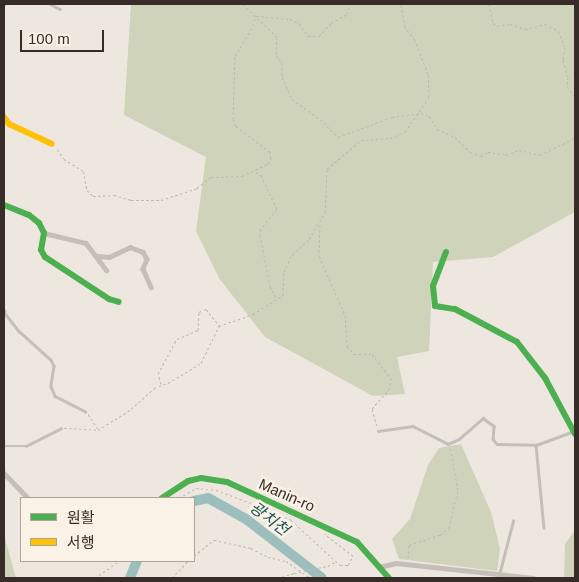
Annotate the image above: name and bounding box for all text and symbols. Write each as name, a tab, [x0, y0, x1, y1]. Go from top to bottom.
scale bar	[22, 20, 106, 52]
text: 100 m	[28, 30, 70, 47]
street label: Manin-ro	[256, 475, 318, 515]
legend	[20, 497, 195, 562]
water label: 광치천	[246, 498, 292, 540]
text: 원활	[67, 509, 95, 526]
text: 서행	[67, 534, 95, 551]

